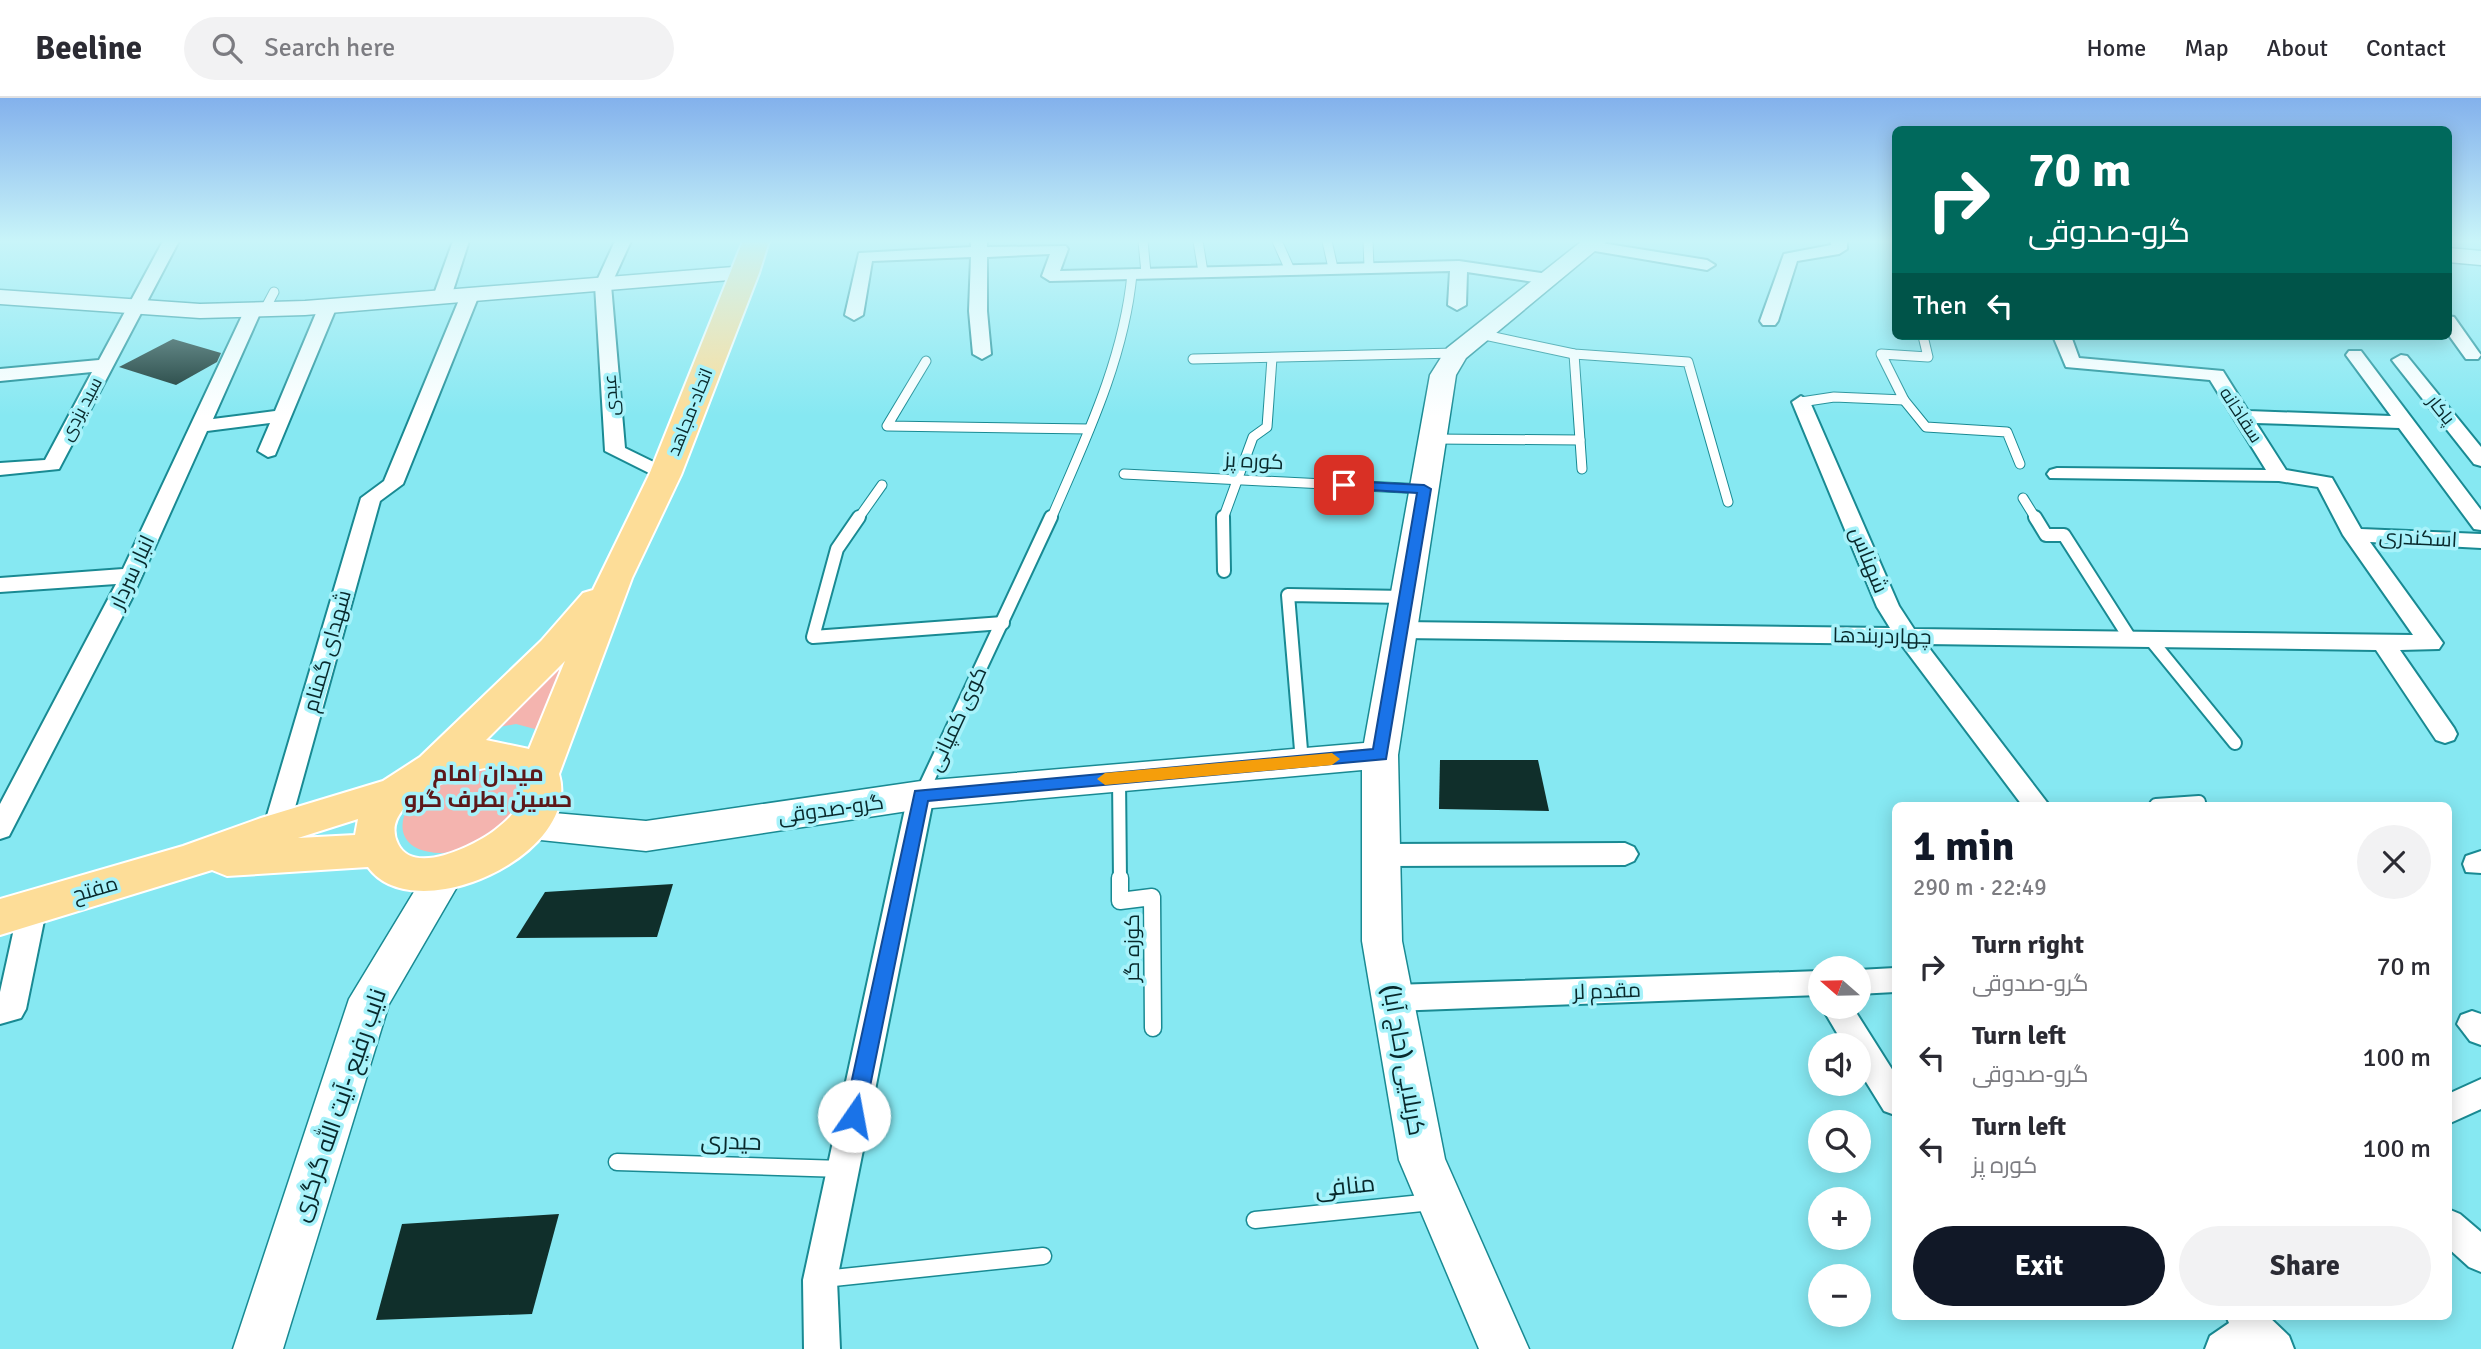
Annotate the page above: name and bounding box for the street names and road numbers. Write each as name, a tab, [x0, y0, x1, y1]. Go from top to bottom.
street label: اتحاد-مجاهد	[662, 365, 718, 459]
street label: سید یزدی	[55, 373, 107, 445]
street label: عبدی	[599, 373, 623, 417]
street label: سقاخانه	[2215, 383, 2267, 447]
street label: پاکار	[2421, 390, 2460, 430]
street label: کوره پز	[1223, 446, 1284, 477]
street label: شهناس	[1844, 523, 1894, 597]
street label: اسکندری	[2378, 523, 2458, 553]
street label: انبار سردار	[103, 531, 160, 614]
street label: شهدای گمنام	[297, 587, 358, 715]
street label: چهاردربندها	[1832, 622, 1932, 651]
street label: کوی کمپانی	[921, 663, 993, 775]
street label: گرو-صدوقی	[777, 789, 885, 829]
street label: مفتح	[69, 870, 121, 909]
street label: کوزه گر	[1119, 914, 1145, 983]
street label: مقدم لر	[1572, 977, 1641, 1006]
street label: کربلایی (حاج آبا)	[1375, 982, 1432, 1138]
street label: نایب رفیع -آیت الله گرگری	[284, 984, 394, 1226]
street label: حیدری	[700, 1125, 762, 1157]
street label: منافی	[1313, 1168, 1377, 1204]

